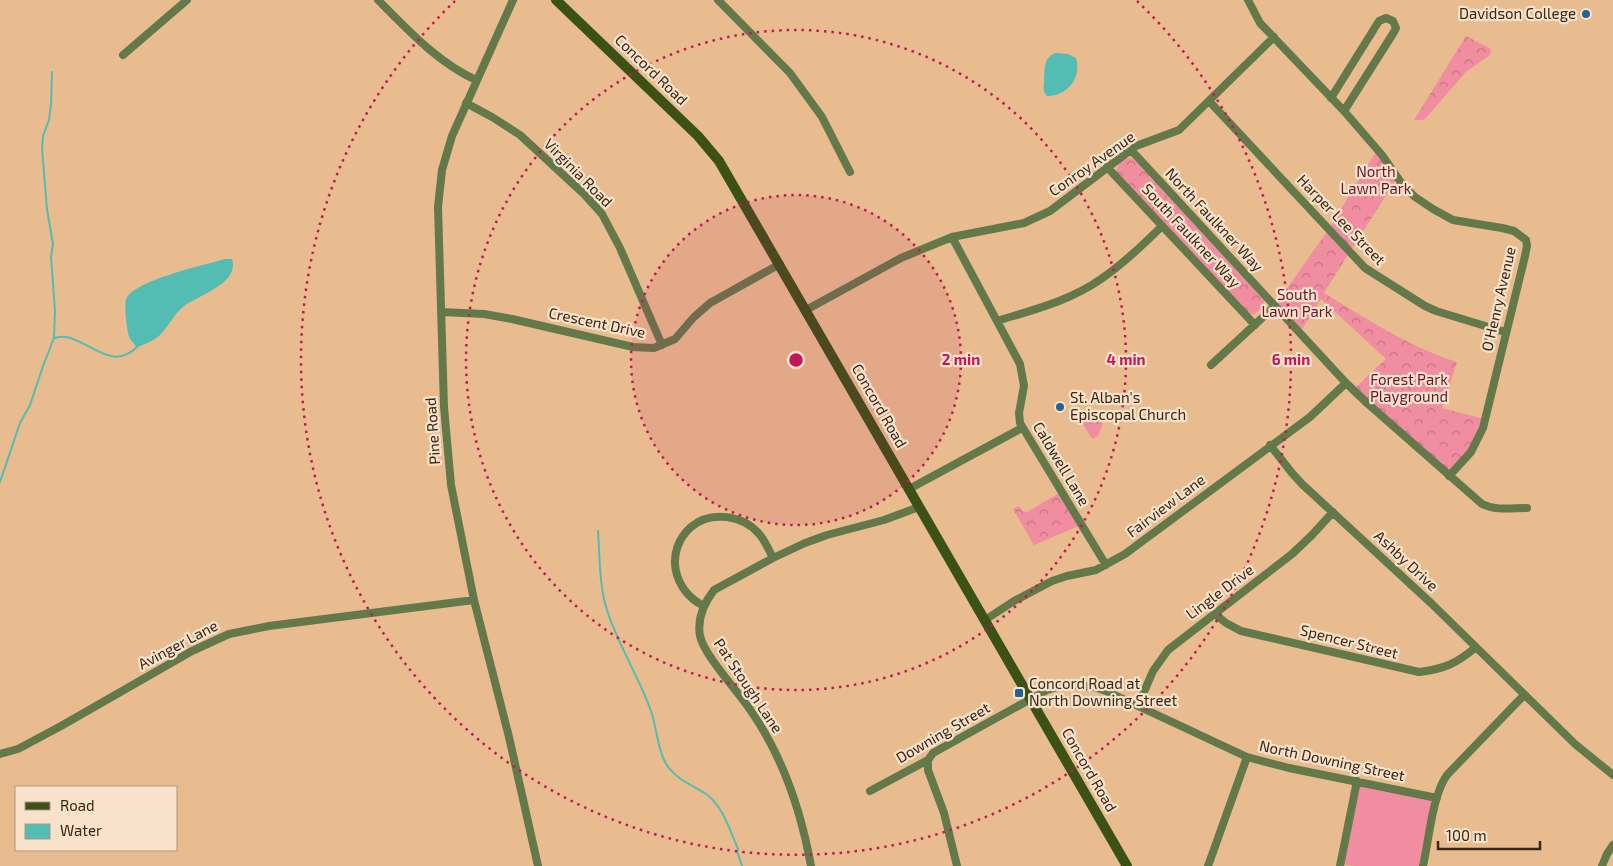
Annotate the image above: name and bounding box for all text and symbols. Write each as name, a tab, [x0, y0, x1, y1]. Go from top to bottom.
place label: Davidson College	[1459, 4, 1576, 22]
marker: Davidson College	[1580, 8, 1592, 20]
street label: Concord Road	[612, 30, 692, 108]
street label: Conroy Avenue	[1045, 127, 1138, 199]
street label: Virginia Road	[541, 134, 617, 210]
park label: North Lawn Park	[1340, 162, 1412, 197]
street label: North Faulkner Way	[1162, 164, 1268, 275]
street label: Harper Lee Street	[1294, 170, 1390, 269]
street label: South Faulkner Way	[1139, 180, 1245, 291]
street label: O'Henry Avenue	[1477, 245, 1519, 353]
park label: South Lawn Park	[1261, 285, 1333, 320]
street label: Crescent Drive	[547, 303, 647, 341]
text: 2 min	[942, 350, 980, 368]
text: 4 min	[1106, 350, 1146, 368]
text: 6 min	[1272, 350, 1310, 368]
centre of rings	[787, 351, 805, 369]
street label: Concord Road	[849, 360, 911, 451]
park label: Forest Park Playground	[1370, 370, 1448, 405]
place label: St. Alban's Episcopal Church	[1070, 388, 1186, 423]
street label: Pine Road	[421, 397, 443, 465]
marker: St. Alban's Episcopal Church	[1054, 401, 1066, 413]
street label: Caldwell Lane	[1030, 418, 1094, 509]
street label: Fairview Lane	[1123, 470, 1208, 541]
street label: Ashby Drive	[1371, 526, 1442, 594]
street label: Lingle Drive	[1182, 560, 1257, 622]
street label: Avinger Lane	[135, 616, 220, 673]
street label: Spencer Street	[1299, 620, 1400, 662]
street label: Pat Stough Lane	[711, 635, 787, 736]
place label: Concord Road at North Downing Street	[1029, 674, 1178, 709]
marker: Concord Road at North Downing Street	[1013, 687, 1025, 699]
street label: Downing Street	[892, 698, 993, 766]
street label: Concord Road	[1059, 724, 1121, 815]
street label: North Downing Street	[1258, 736, 1407, 784]
legend	[15, 786, 178, 851]
text: Road	[60, 796, 95, 814]
scale bar	[1438, 818, 1540, 850]
text: Water	[60, 821, 102, 839]
text: 100 m	[1446, 826, 1487, 844]

